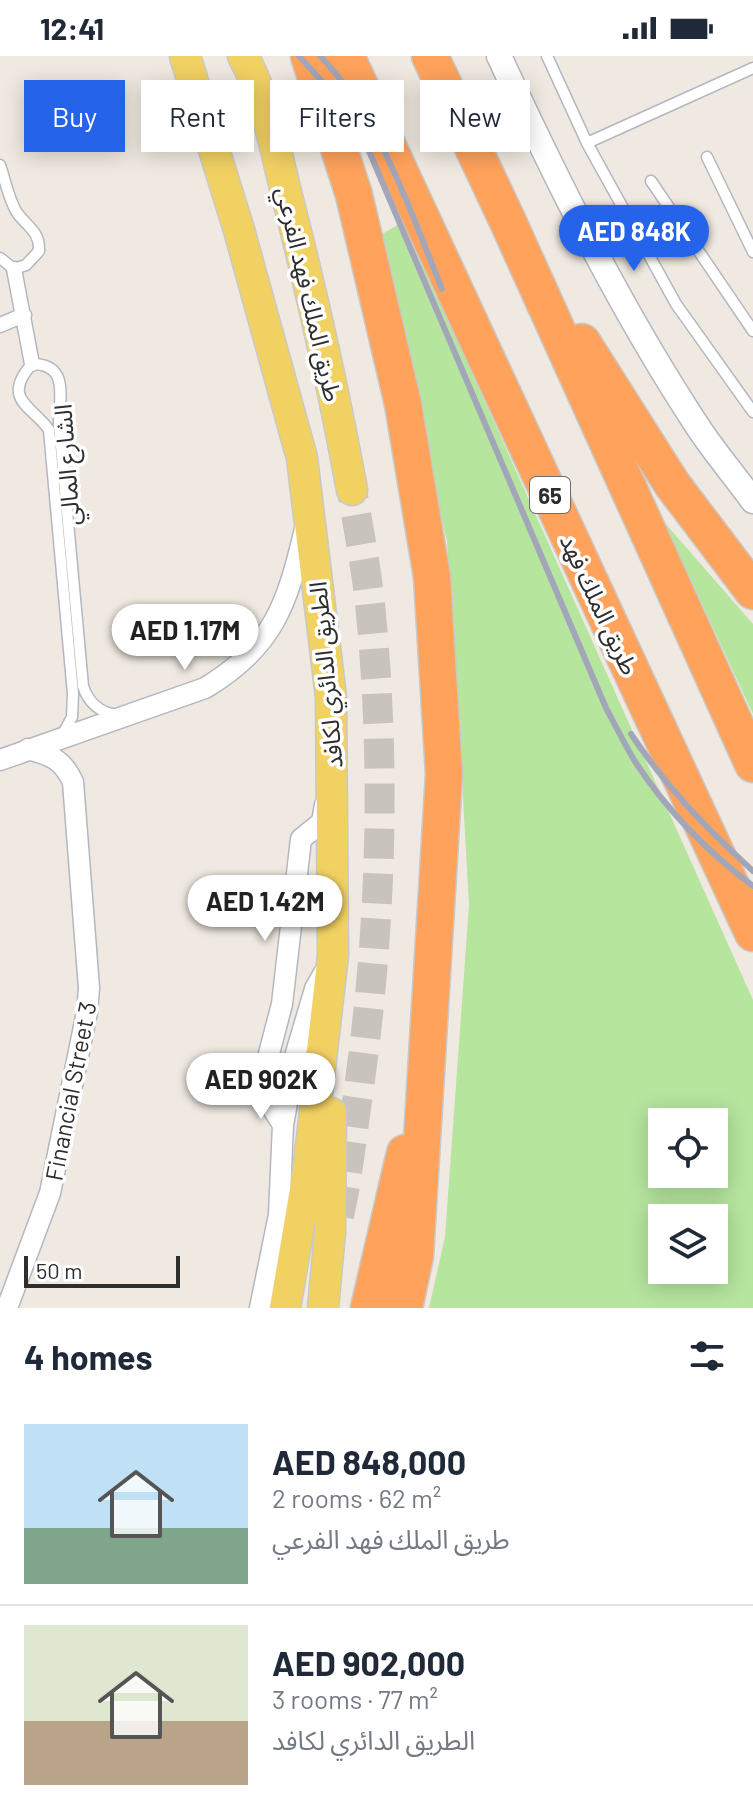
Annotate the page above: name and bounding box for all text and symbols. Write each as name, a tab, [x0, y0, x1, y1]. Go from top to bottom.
text: 12:41	[40, 10, 104, 46]
chip: Buy	[24, 80, 125, 152]
chip: Rent	[141, 80, 254, 152]
chip: Filters	[270, 80, 404, 152]
chip: New	[420, 80, 530, 152]
street label: طريق الملك فهد الفرعي	[266, 184, 349, 405]
pin: AED 848K	[551, 205, 717, 273]
text: AED 848K	[577, 215, 691, 246]
street label: الشارع المالي	[47, 403, 90, 527]
road number: 65	[530, 477, 570, 513]
street label: طريق الملك فهد	[553, 529, 645, 680]
street label: الطريق الدائري لكافد	[302, 580, 353, 770]
pin: AED 1.17M	[93, 604, 277, 672]
text: AED 1.17M	[130, 614, 240, 645]
pin: AED 1.42M	[173, 875, 357, 943]
text: AED 1.42M	[205, 885, 325, 916]
street label: Financial Street 3	[38, 999, 102, 1183]
pin: AED 902K	[178, 1053, 344, 1121]
text: AED 902K	[204, 1063, 318, 1094]
map controls	[648, 1108, 728, 1284]
button: locate	[648, 1108, 728, 1188]
button: layers	[648, 1204, 728, 1284]
scale bar	[24, 1252, 180, 1288]
text: 50 m	[36, 1257, 82, 1283]
icon: filters	[685, 1334, 729, 1378]
text: 4 homes	[24, 1336, 153, 1377]
text: AED 848,000	[272, 1441, 466, 1482]
icon: home	[88, 1456, 184, 1552]
text: 2 rooms · 62 m²	[272, 1482, 441, 1513]
text: طريق الملك فهد الفرعي	[272, 1523, 510, 1554]
text: AED 902,000	[272, 1642, 465, 1683]
icon: home	[88, 1657, 184, 1753]
text: 3 rooms · 77 m²	[272, 1683, 438, 1714]
text: الطريق الدائري لكافد	[272, 1724, 475, 1755]

